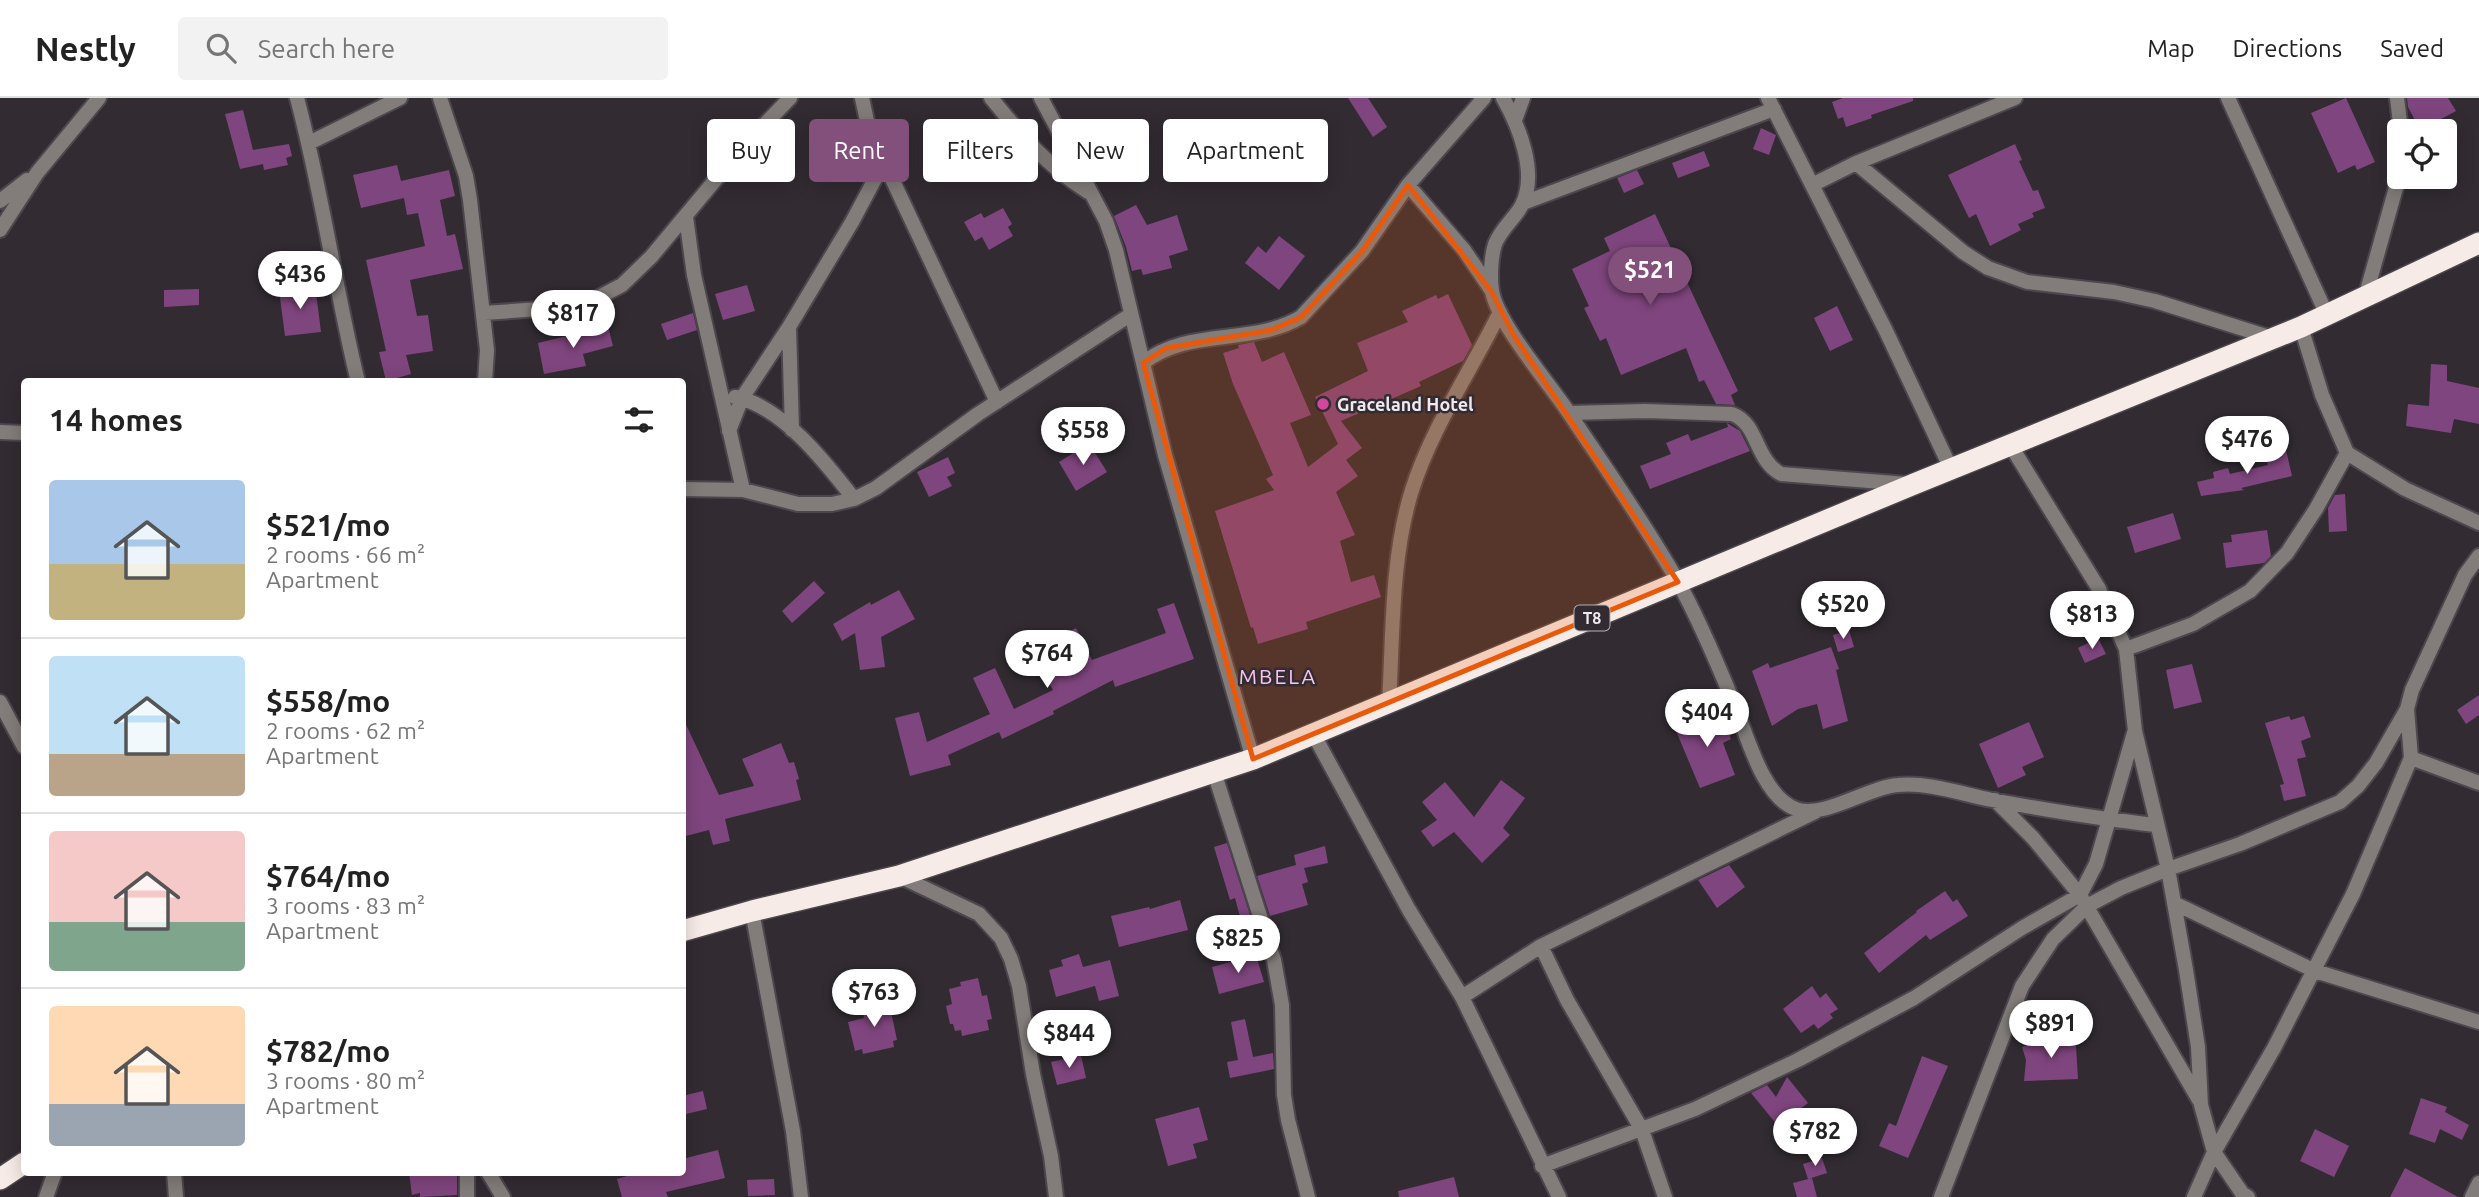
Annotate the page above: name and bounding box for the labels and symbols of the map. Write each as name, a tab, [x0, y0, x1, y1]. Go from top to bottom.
pin: $521	[1609, 248, 1691, 307]
pin: $436	[259, 252, 341, 311]
pin: $817	[532, 290, 614, 350]
place label: Graceland Hotel	[1337, 394, 1474, 414]
marker: Graceland Hotel	[1315, 396, 1331, 412]
pin: $558	[1042, 408, 1124, 467]
pin: $476	[2206, 416, 2288, 476]
pin: $520	[1802, 582, 1884, 641]
pin: $813	[2051, 592, 2133, 651]
road number: T8	[1574, 606, 1610, 631]
pin: $764	[1006, 630, 1088, 690]
district label: MBELA	[1239, 664, 1317, 688]
pin: $404	[1666, 690, 1748, 749]
pin: $825	[1197, 916, 1279, 975]
pin: $763	[833, 970, 915, 1029]
pin: $891	[2010, 1000, 2092, 1060]
pin: $844	[1028, 1010, 1110, 1070]
pin: $782	[1774, 1108, 1856, 1168]

